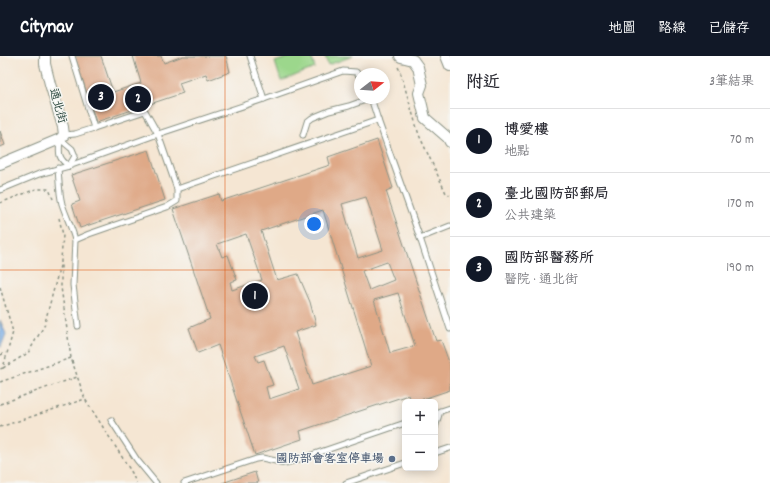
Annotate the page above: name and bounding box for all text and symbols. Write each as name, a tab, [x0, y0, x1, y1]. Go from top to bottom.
text: Citynav	[20, 15, 73, 42]
text: 地圖	[608, 19, 636, 39]
text: 路線	[658, 19, 686, 39]
text: 已儲存	[708, 19, 750, 39]
north arrow	[354, 68, 390, 104]
text: 附近	[466, 72, 500, 96]
text: 3筆結果	[709, 73, 754, 92]
pin: 3	[88, 82, 114, 112]
pin: 2	[125, 84, 151, 114]
street label: 通北街	[44, 86, 70, 126]
text: 博愛樓	[504, 120, 549, 142]
text: 1	[478, 131, 480, 150]
text: 70 m	[730, 131, 754, 150]
text: 地點	[504, 143, 530, 162]
text: 臺北國防部郵局	[504, 184, 609, 206]
text: 2	[476, 195, 482, 214]
text: 170 m	[727, 195, 754, 214]
text: 公共建築	[504, 207, 556, 226]
your location	[304, 214, 324, 234]
text: 國防部醫務所	[504, 248, 594, 270]
text: 3	[476, 259, 482, 278]
text: 190 m	[726, 259, 754, 278]
text: 醫院 · 通北街	[504, 271, 578, 290]
pin: 1	[242, 281, 268, 311]
map controls	[402, 399, 438, 471]
button: +	[402, 399, 438, 435]
button: −	[402, 435, 438, 471]
place label: 國防部會客室停車場	[276, 451, 384, 468]
marker: 國防部會客室停車場	[387, 454, 397, 464]

